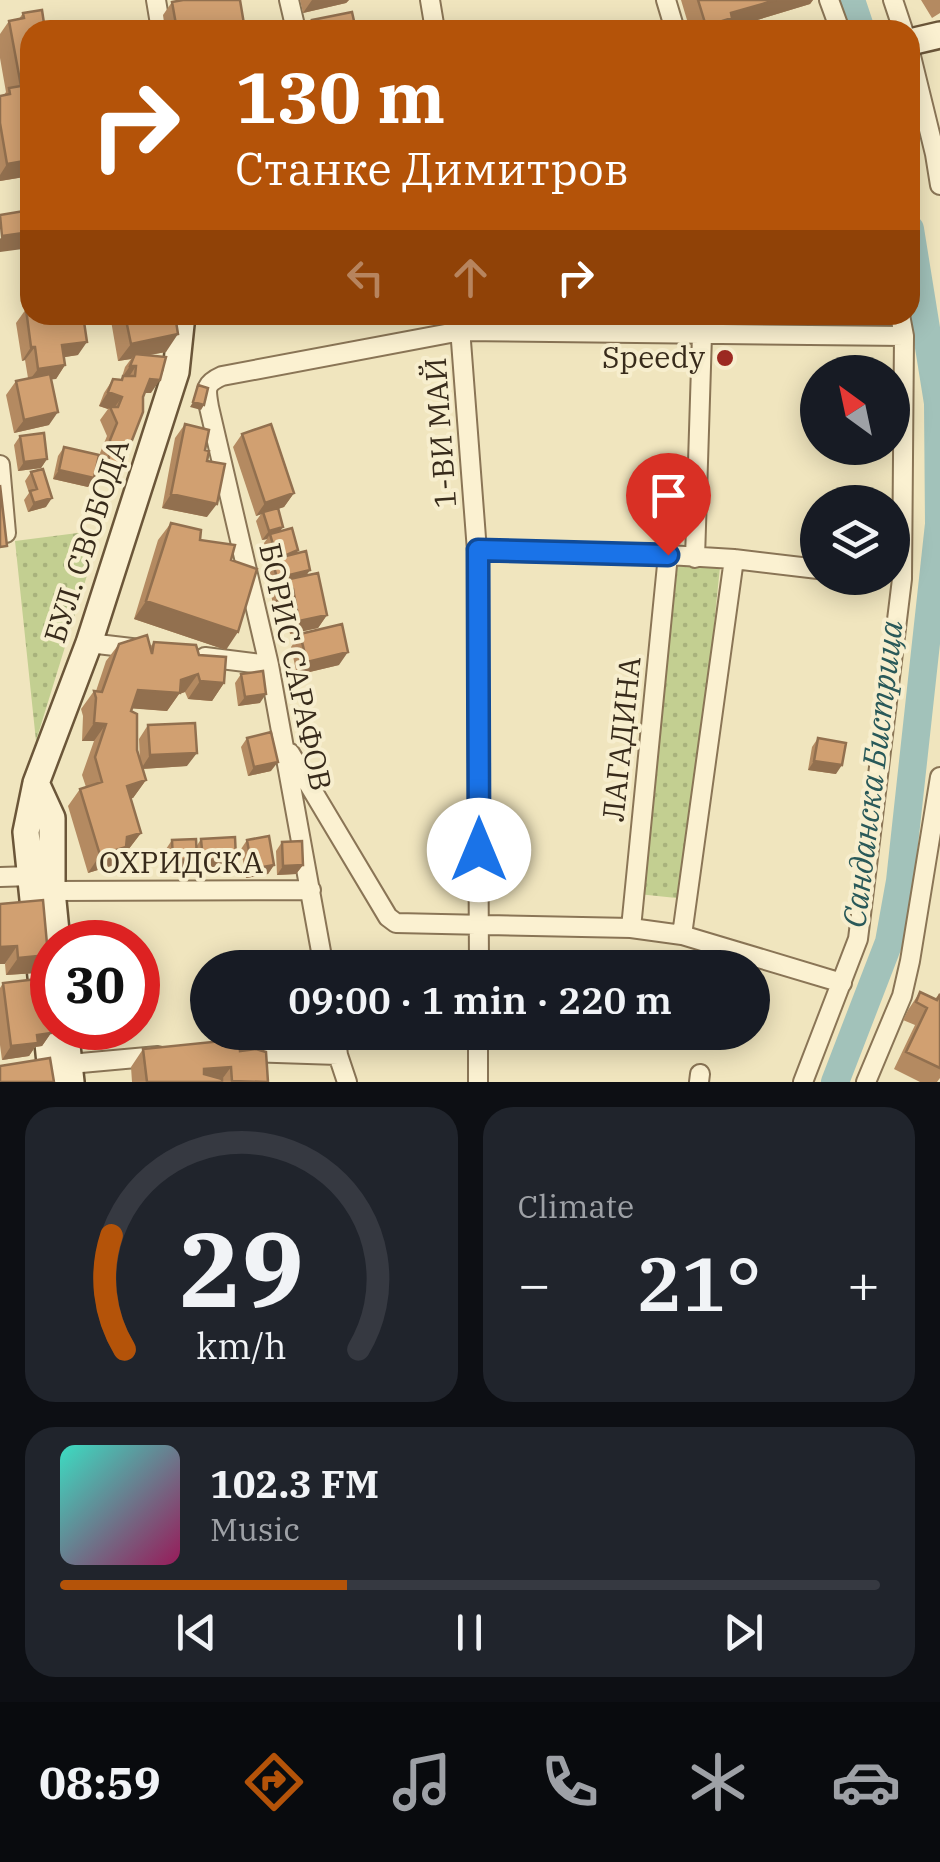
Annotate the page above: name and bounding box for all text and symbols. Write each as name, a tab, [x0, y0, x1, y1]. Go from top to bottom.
text: 130 m	[235, 51, 445, 142]
icon: right	[70, 60, 200, 190]
text: Станке Димитров	[235, 139, 629, 197]
icon: left	[338, 250, 393, 305]
icon: ahead	[443, 250, 498, 305]
icon: right	[548, 250, 603, 305]
place label: Speedy	[602, 337, 705, 376]
marker: Speedy	[714, 347, 736, 369]
north arrow	[800, 355, 910, 465]
map controls	[800, 355, 910, 595]
street label: 1-ВИ МАЙ	[415, 357, 464, 510]
street label: БУЛ. СВОБОДА	[34, 433, 137, 647]
pin	[626, 453, 711, 556]
icon: arrive	[641, 468, 696, 523]
button: layers	[800, 485, 910, 595]
street label: БОРИС САРАФОВ	[251, 539, 342, 794]
water label: Санданска Бистрица	[832, 617, 912, 930]
street label: ЛАГАДИНА	[592, 654, 649, 823]
position arrow	[427, 798, 531, 902]
street label: ОХРИДСКА	[99, 842, 264, 881]
speed limit sign: 30	[30, 920, 160, 1050]
text: 09:00 · 1 min · 220 m	[288, 975, 672, 1024]
text: Climate	[518, 1185, 634, 1227]
text: 29	[179, 1200, 304, 1336]
text: 21°	[636, 1234, 761, 1332]
text: −	[518, 1248, 551, 1319]
text: +	[847, 1248, 880, 1319]
text: km/h	[196, 1322, 286, 1369]
text: 102.3 FM	[210, 1459, 379, 1508]
text: Music	[210, 1508, 300, 1550]
icon: previous	[169, 1605, 224, 1660]
icon: pause	[442, 1605, 497, 1660]
icon: next	[716, 1605, 771, 1660]
icon: directions	[239, 1747, 309, 1817]
icon: music	[387, 1747, 457, 1817]
icon: phone	[535, 1747, 605, 1817]
icon: climate	[683, 1747, 753, 1817]
icon: car	[831, 1747, 901, 1817]
text: 08:59	[39, 1753, 161, 1811]

